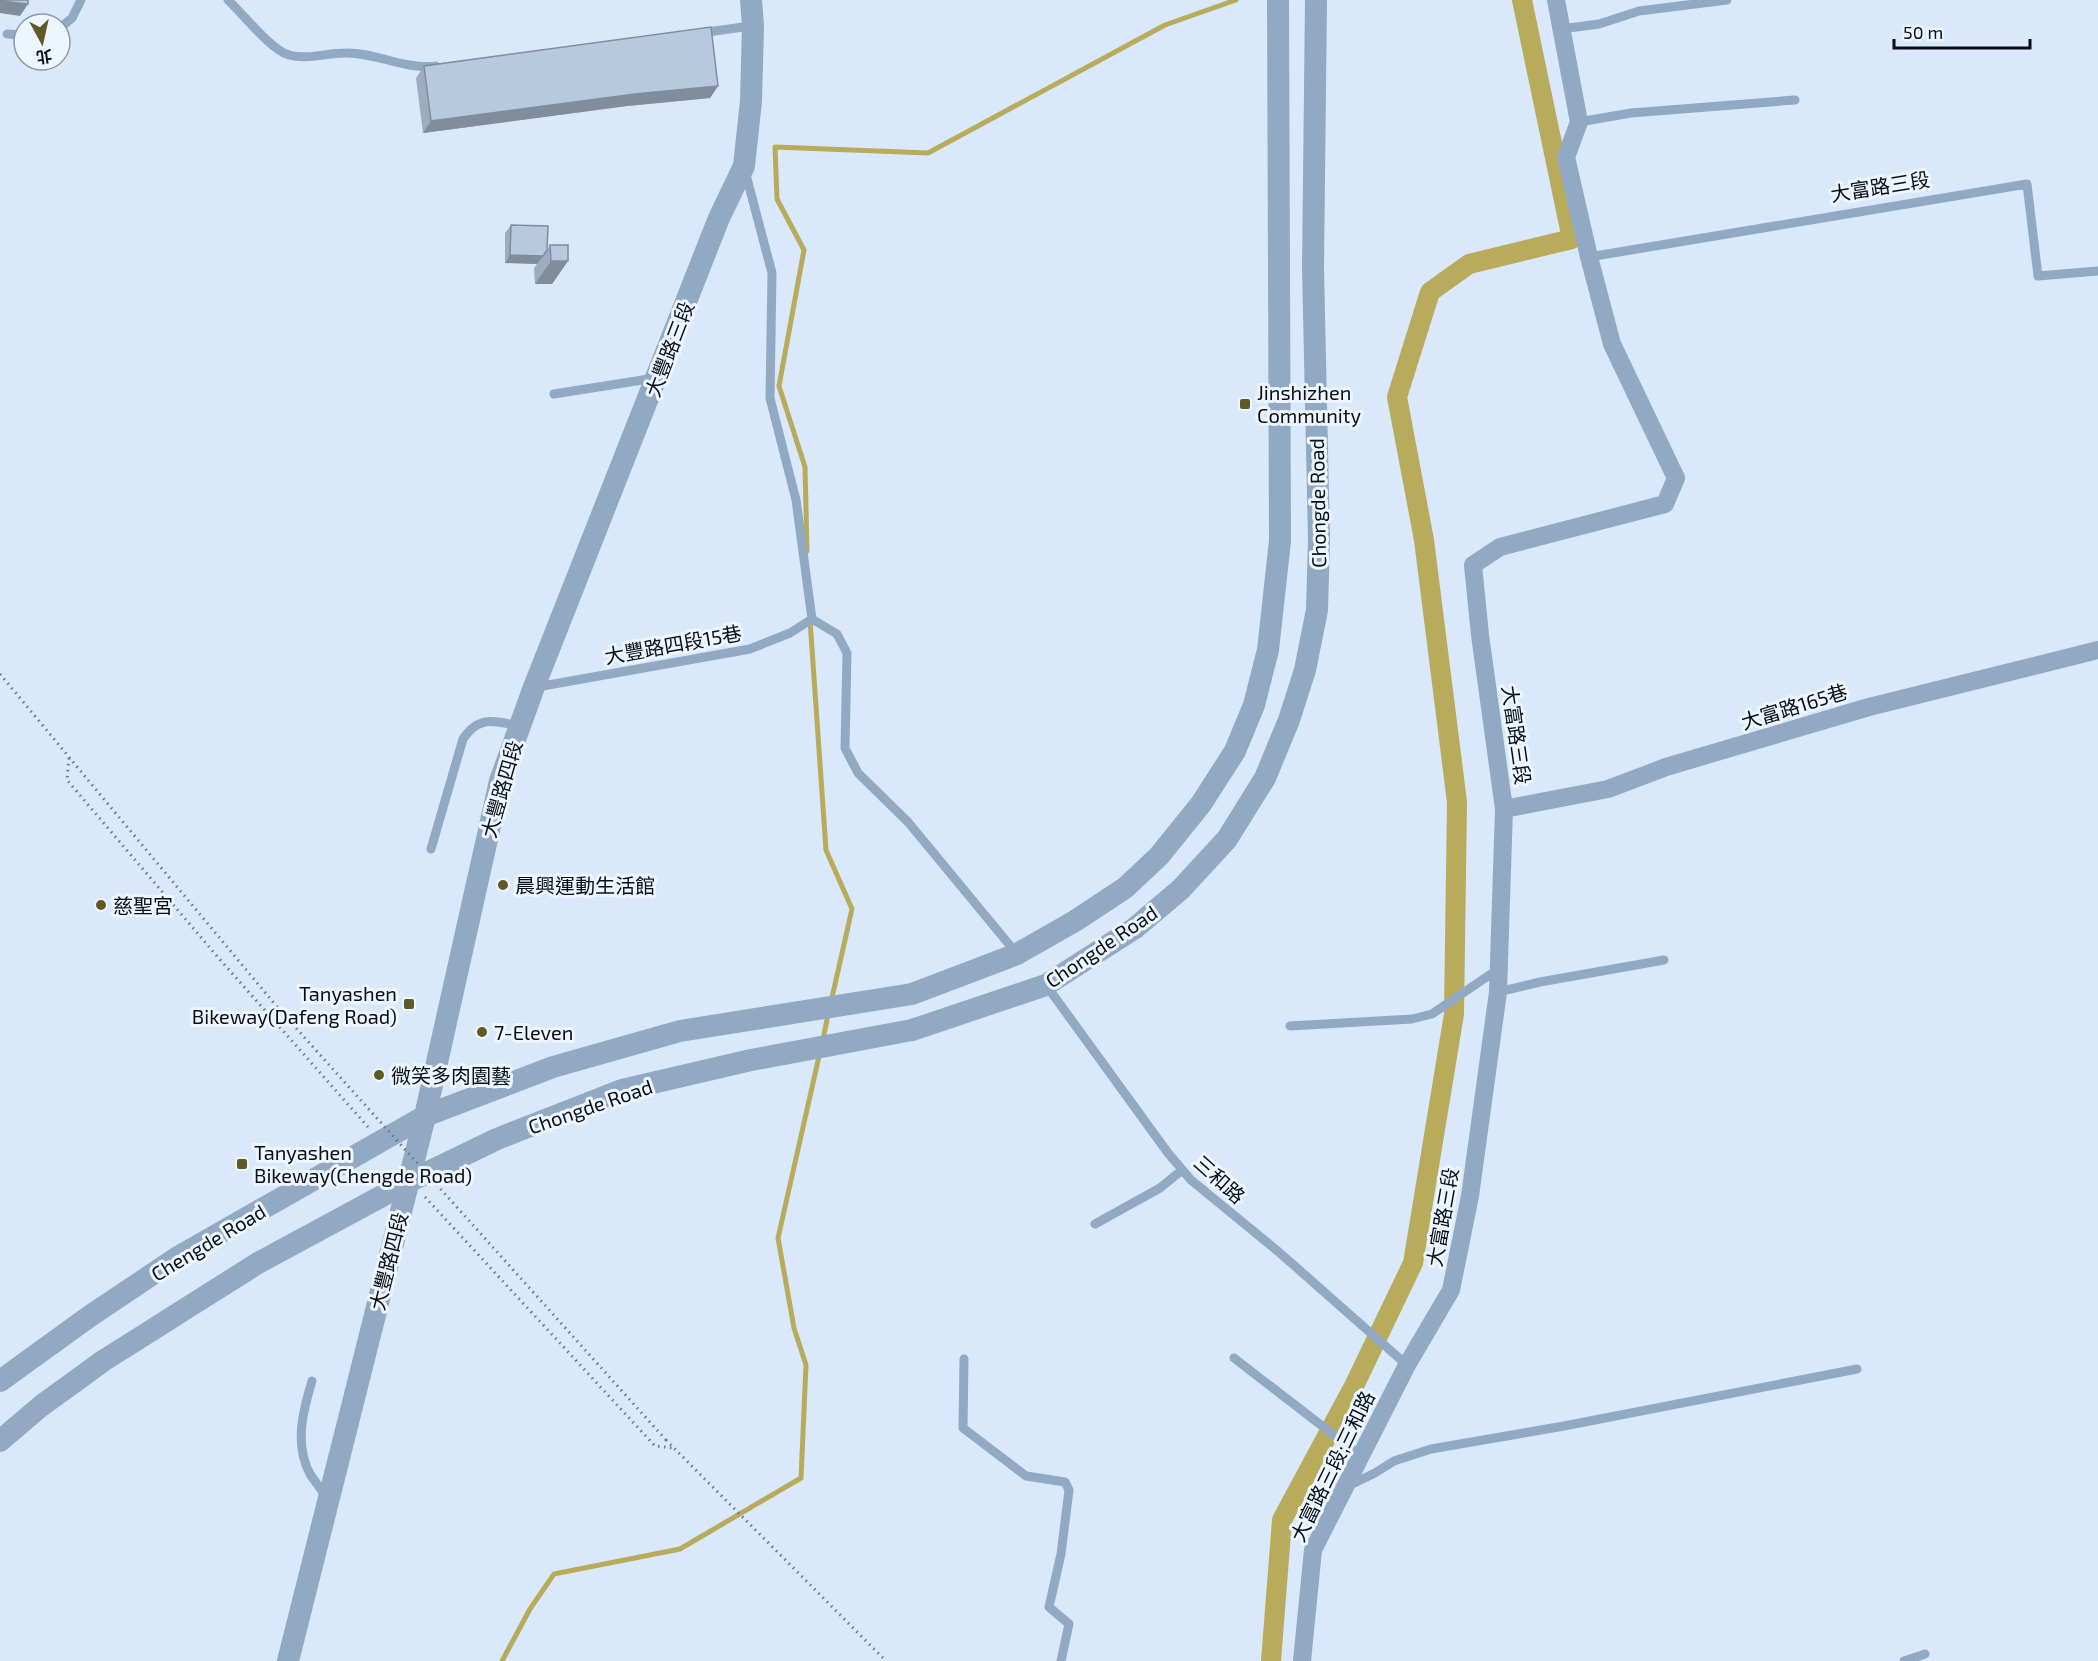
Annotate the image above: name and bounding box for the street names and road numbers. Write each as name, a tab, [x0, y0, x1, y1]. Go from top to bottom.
street label: 大富路三段	[1829, 166, 1931, 206]
street label: 大豐路三段	[640, 298, 698, 400]
street label: Chongde Road	[1304, 438, 1330, 568]
street label: 大豐路四段15巷	[603, 620, 743, 668]
street label: 大富路165巷	[1738, 678, 1850, 734]
street label: 大富路三段	[1498, 684, 1536, 786]
street label: 大豐路四段	[476, 738, 526, 840]
street label: Chongde Road	[1040, 900, 1162, 992]
street label: Chongde Road	[525, 1074, 655, 1138]
street label: 三和路	[1190, 1150, 1250, 1208]
street label: 大富路三段	[1421, 1166, 1463, 1268]
street label: Chengde Road	[146, 1198, 270, 1286]
street label: 大豐路四段	[364, 1210, 412, 1312]
street label: 大富路三段;三和路	[1285, 1387, 1379, 1545]

